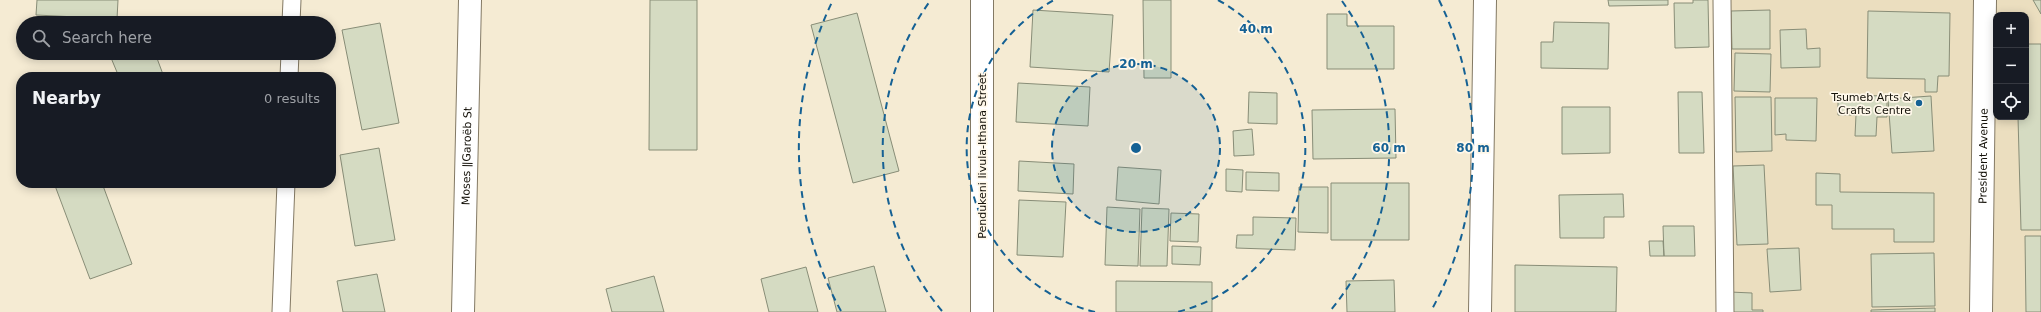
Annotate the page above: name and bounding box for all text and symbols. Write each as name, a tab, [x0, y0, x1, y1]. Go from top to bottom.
map controls	[1993, 12, 2029, 120]
button: +	[1993, 12, 2029, 48]
search box	[16, 16, 336, 60]
text: 40 m	[1239, 22, 1273, 36]
icon: search	[30, 27, 52, 49]
text: Search here	[62, 29, 152, 47]
button: −	[1993, 48, 2029, 84]
text: 20 m	[1119, 57, 1153, 71]
street label: Pendukeni Iivula-Ithana Street	[976, 72, 989, 239]
button: locate	[1993, 84, 2029, 120]
text: Nearby	[32, 88, 101, 108]
text: 0 results	[264, 91, 320, 106]
place label: Tsumeb Arts & Crafts Centre	[1830, 91, 1911, 117]
marker: Tsumeb Arts & Crafts Centre	[1914, 98, 1924, 108]
street label: Moses ǁGaroëb St	[459, 106, 475, 205]
street label: President Avenue	[1976, 108, 1991, 204]
centre of rings	[1129, 141, 1143, 155]
text: 60 m	[1372, 141, 1406, 155]
text: 80 m	[1456, 141, 1490, 155]

